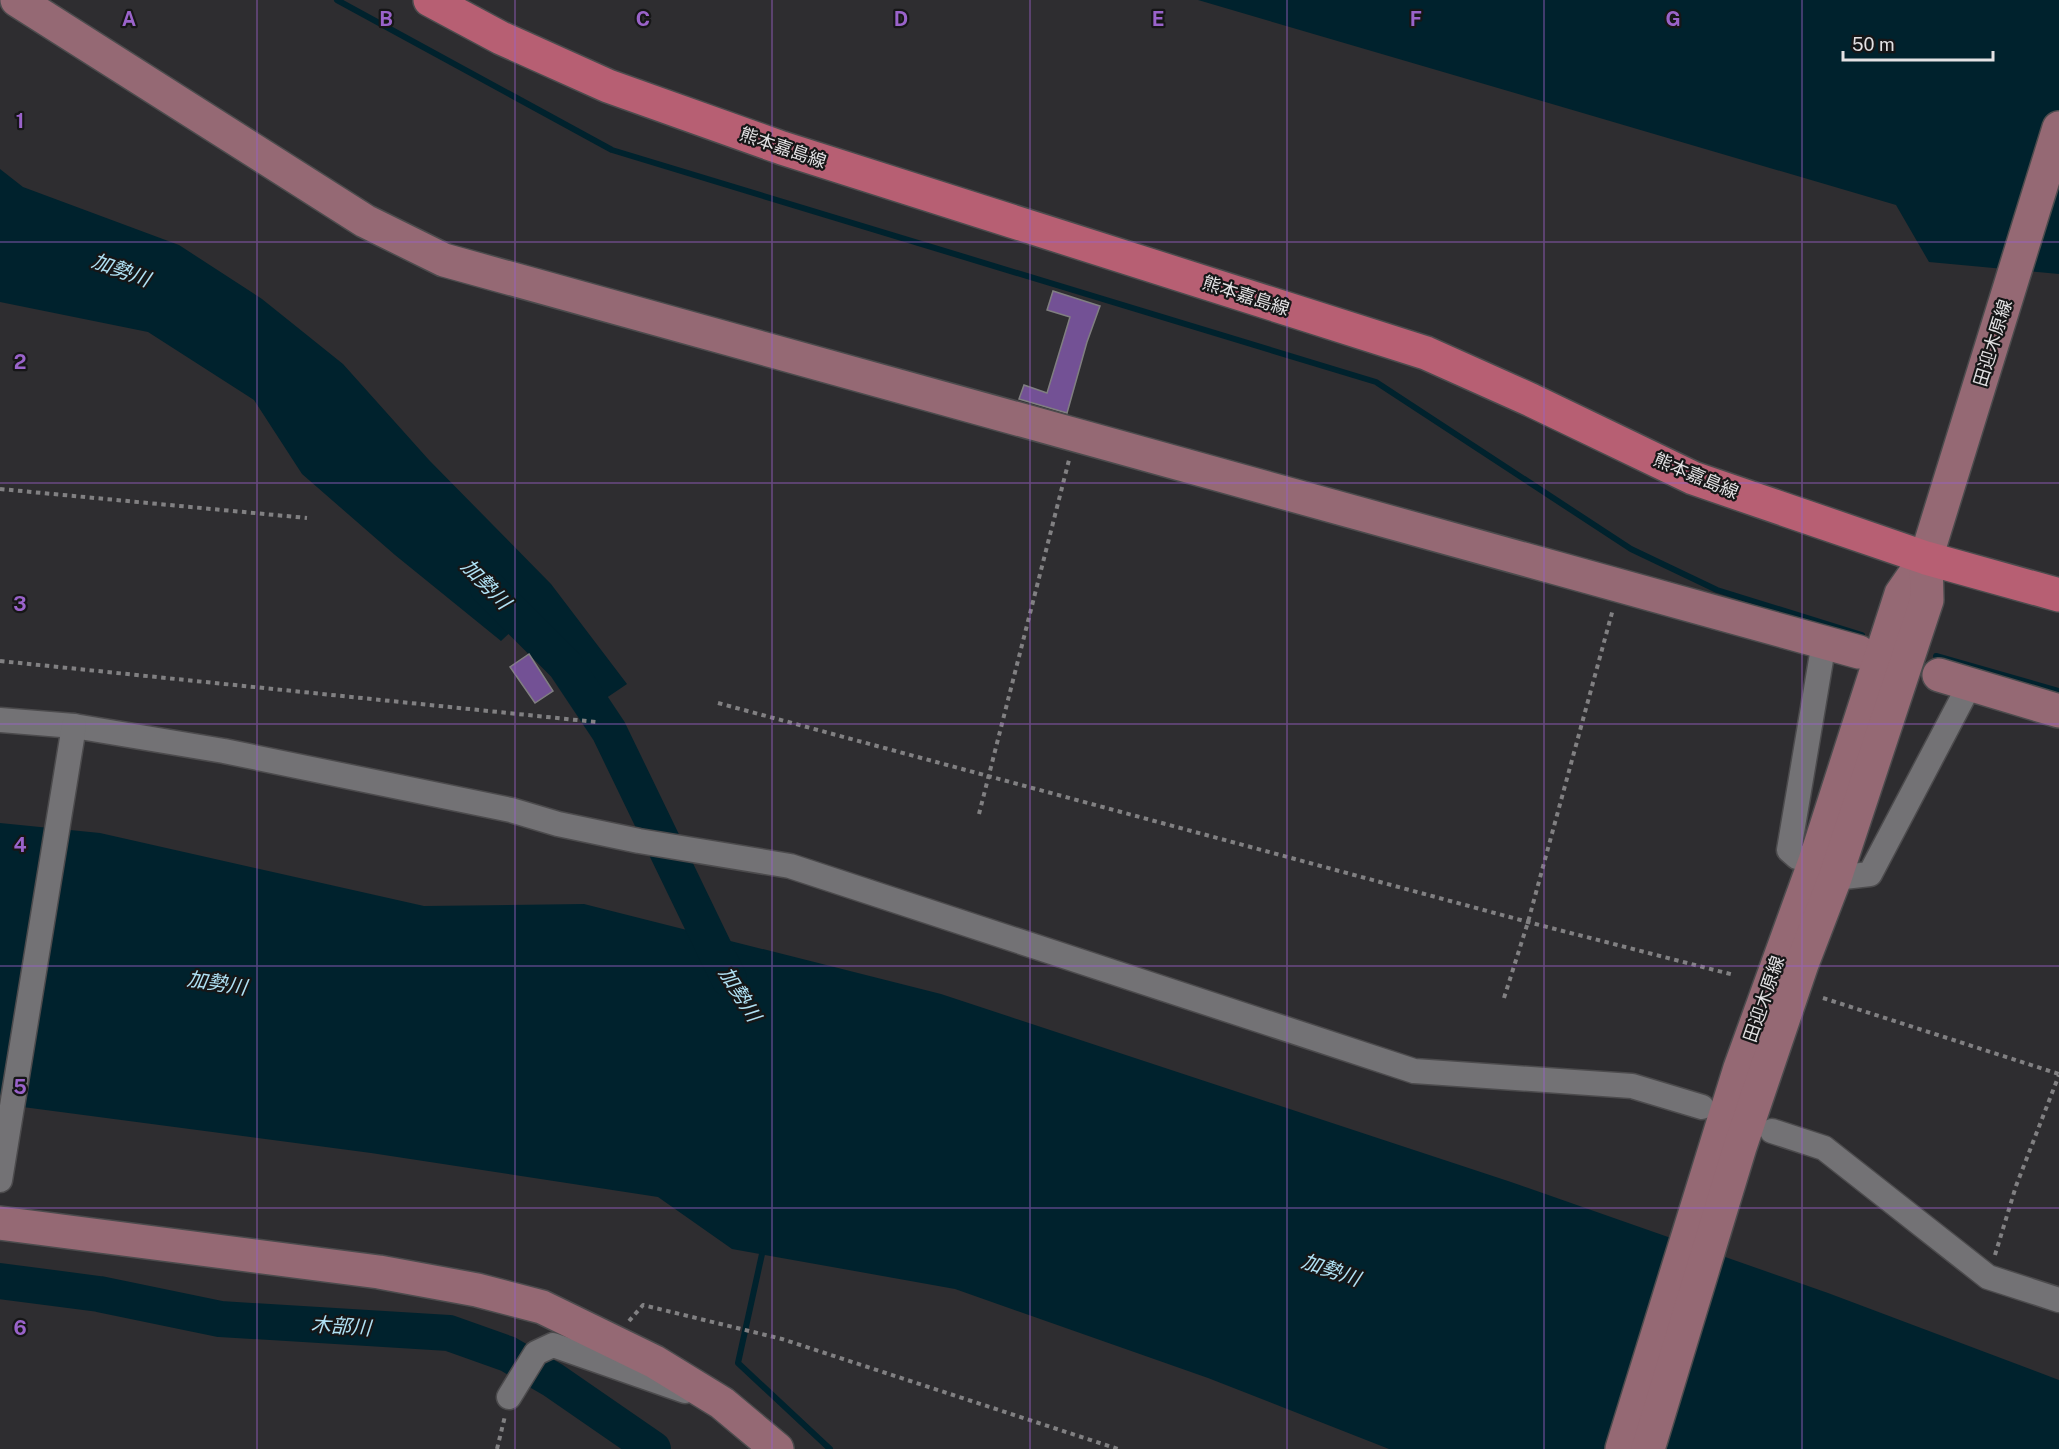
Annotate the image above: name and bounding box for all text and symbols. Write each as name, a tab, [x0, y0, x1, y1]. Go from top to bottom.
text: A	[122, 7, 136, 31]
text: B	[379, 7, 393, 31]
text: C	[636, 7, 650, 31]
text: D	[894, 7, 908, 31]
text: E	[1152, 7, 1164, 31]
text: F	[1410, 7, 1422, 31]
text: G	[1665, 7, 1681, 31]
scale bar	[1843, 24, 1993, 62]
text: 50 m	[1852, 34, 1895, 55]
text: 1	[16, 109, 24, 133]
street label: 熊本嘉島線	[737, 123, 829, 172]
water label: 加勢川	[89, 248, 155, 292]
street label: 熊本嘉島線	[1200, 272, 1292, 319]
street label: 田迎木原線	[1969, 297, 2016, 389]
text: 2	[14, 350, 26, 374]
street label: 熊本嘉島線	[1651, 448, 1742, 503]
water label: 加勢川	[457, 554, 517, 615]
text: 3	[13, 592, 27, 616]
text: 4	[13, 833, 27, 857]
street label: 田迎木原線	[1739, 953, 1788, 1045]
water label: 加勢川	[714, 962, 767, 1027]
water label: 加勢川	[185, 966, 250, 1000]
text: 5	[13, 1075, 27, 1099]
water label: 加勢川	[1299, 1249, 1365, 1292]
water label: 木部川	[310, 1312, 374, 1340]
text: 6	[13, 1316, 27, 1340]

